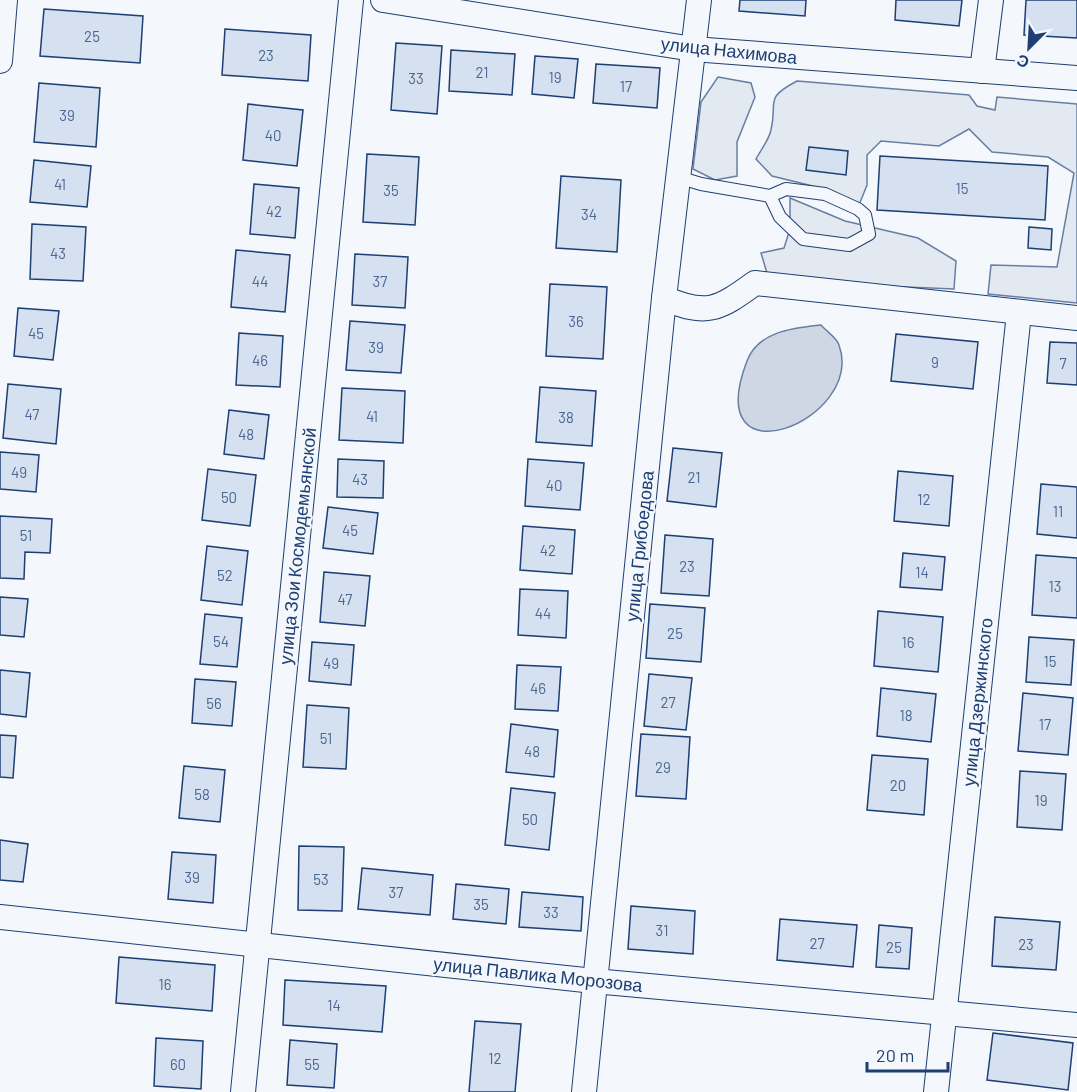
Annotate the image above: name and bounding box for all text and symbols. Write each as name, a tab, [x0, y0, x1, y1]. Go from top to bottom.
north arrow	[999, 18, 1059, 78]
house number: 25	[84, 27, 100, 45]
street label: улица Нахимова	[660, 32, 799, 68]
house number: 23	[258, 46, 274, 64]
text: С	[1013, 51, 1032, 73]
house number: 21	[475, 63, 489, 81]
house number: 19	[548, 68, 562, 86]
house number: 33	[408, 69, 424, 87]
house number: 17	[620, 77, 632, 95]
house number: 39	[59, 106, 75, 124]
house number: 40	[265, 126, 281, 144]
house number: 41	[54, 175, 66, 193]
house number: 15	[956, 179, 968, 197]
house number: 35	[383, 181, 399, 199]
house number: 42	[266, 202, 282, 220]
house number: 34	[581, 205, 597, 223]
house number: 43	[50, 244, 66, 262]
house number: 44	[252, 272, 268, 290]
house number: 37	[373, 272, 387, 290]
house number: 36	[568, 312, 584, 330]
house number: 45	[28, 324, 44, 342]
house number: 39	[368, 338, 384, 356]
house number: 46	[252, 351, 268, 369]
house number: 9	[931, 353, 939, 371]
house number: 7	[1059, 354, 1067, 372]
house number: 47	[25, 405, 39, 423]
house number: 41	[366, 407, 378, 425]
house number: 38	[558, 408, 574, 426]
house number: 48	[238, 425, 254, 443]
street label: улица Зои Космодемьянской	[274, 426, 320, 666]
house number: 49	[11, 463, 27, 481]
street label: улица Грибоедова	[620, 468, 658, 623]
house number: 21	[687, 468, 701, 486]
house number: 43	[352, 470, 368, 488]
house number: 40	[546, 476, 562, 494]
house number: 50	[221, 488, 237, 506]
house number: 12	[917, 490, 931, 508]
house number: 11	[1053, 502, 1063, 520]
house number: 45	[342, 521, 358, 539]
house number: 51	[20, 526, 32, 544]
house number: 42	[540, 541, 556, 559]
house number: 23	[679, 557, 695, 575]
house number: 14	[915, 563, 929, 581]
house number: 52	[217, 566, 233, 584]
house number: 13	[1049, 577, 1061, 595]
house number: 47	[338, 590, 352, 608]
house number: 44	[535, 604, 551, 622]
street label: улица Дзержинского	[957, 617, 997, 787]
house number: 25	[667, 624, 683, 642]
house number: 54	[213, 632, 229, 650]
house number: 16	[902, 633, 914, 651]
house number: 15	[1044, 652, 1056, 670]
house number: 49	[323, 654, 339, 672]
house number: 46	[530, 679, 546, 697]
house number: 27	[660, 693, 676, 711]
house number: 56	[206, 694, 222, 712]
house number: 18	[899, 706, 913, 724]
house number: 17	[1039, 715, 1051, 733]
house number: 51	[320, 729, 332, 747]
house number: 48	[524, 742, 540, 760]
house number: 29	[655, 758, 671, 776]
house number: 20	[890, 776, 906, 794]
house number: 58	[194, 785, 210, 803]
house number: 19	[1034, 791, 1048, 809]
house number: 50	[522, 810, 538, 828]
house number: 39	[184, 868, 200, 886]
house number: 53	[313, 870, 329, 888]
house number: 37	[389, 883, 403, 901]
house number: 35	[473, 895, 489, 913]
house number: 33	[543, 903, 559, 921]
house number: 31	[656, 921, 668, 939]
house number: 27	[809, 934, 825, 952]
house number: 23	[1018, 935, 1034, 953]
house number: 25	[886, 938, 902, 956]
street label: улица Павлика Морозова	[432, 952, 645, 996]
house number: 16	[159, 975, 171, 993]
house number: 14	[327, 996, 341, 1014]
scale bar	[867, 1035, 948, 1073]
text: 20 m	[876, 1044, 914, 1066]
house number: 12	[488, 1049, 502, 1067]
house number: 60	[170, 1055, 186, 1073]
house number: 55	[304, 1055, 320, 1073]

